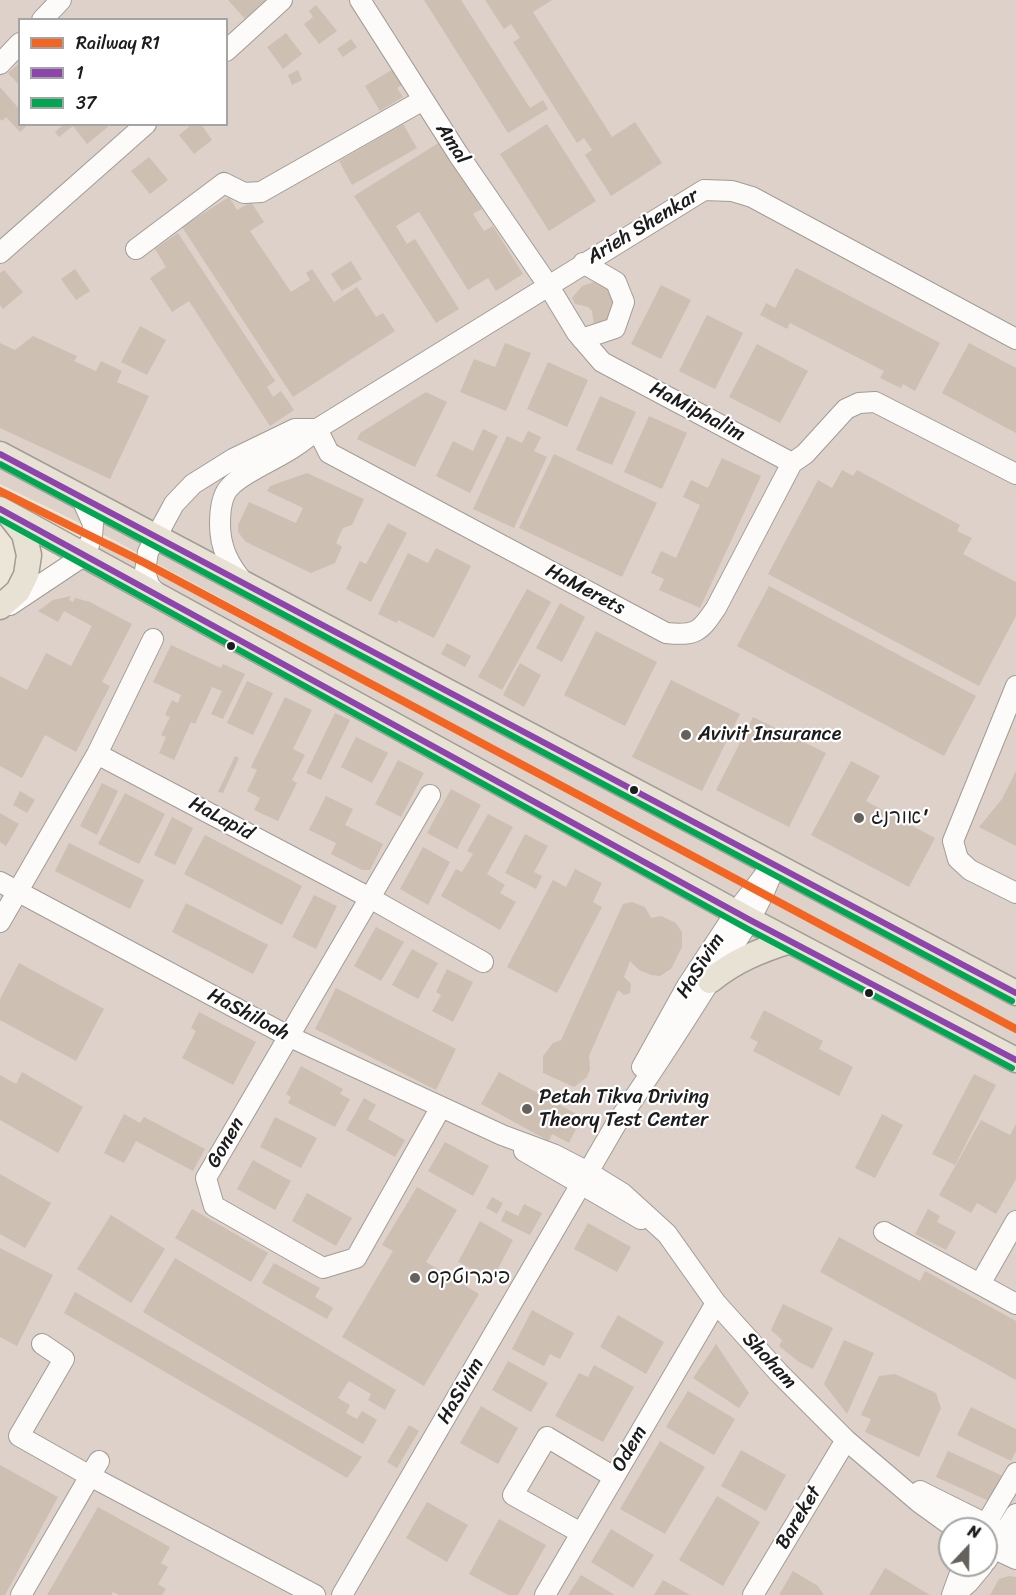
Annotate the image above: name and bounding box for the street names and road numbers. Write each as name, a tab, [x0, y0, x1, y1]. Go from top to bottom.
street label: Amal	[430, 119, 474, 169]
street label: Arieh Shenkar	[583, 184, 703, 270]
street label: HaMiphalim	[645, 377, 749, 447]
street label: HaMerets	[541, 559, 629, 621]
street label: HaLapid	[184, 792, 258, 846]
street label: HaSivim	[672, 929, 730, 1003]
street label: HaShiloah	[203, 984, 293, 1046]
street label: Gonen	[202, 1113, 250, 1173]
street label: Shoham	[737, 1328, 801, 1394]
street label: HaSivim	[432, 1354, 490, 1428]
street label: Odem	[607, 1422, 653, 1476]
street label: Bareket	[771, 1482, 827, 1554]

